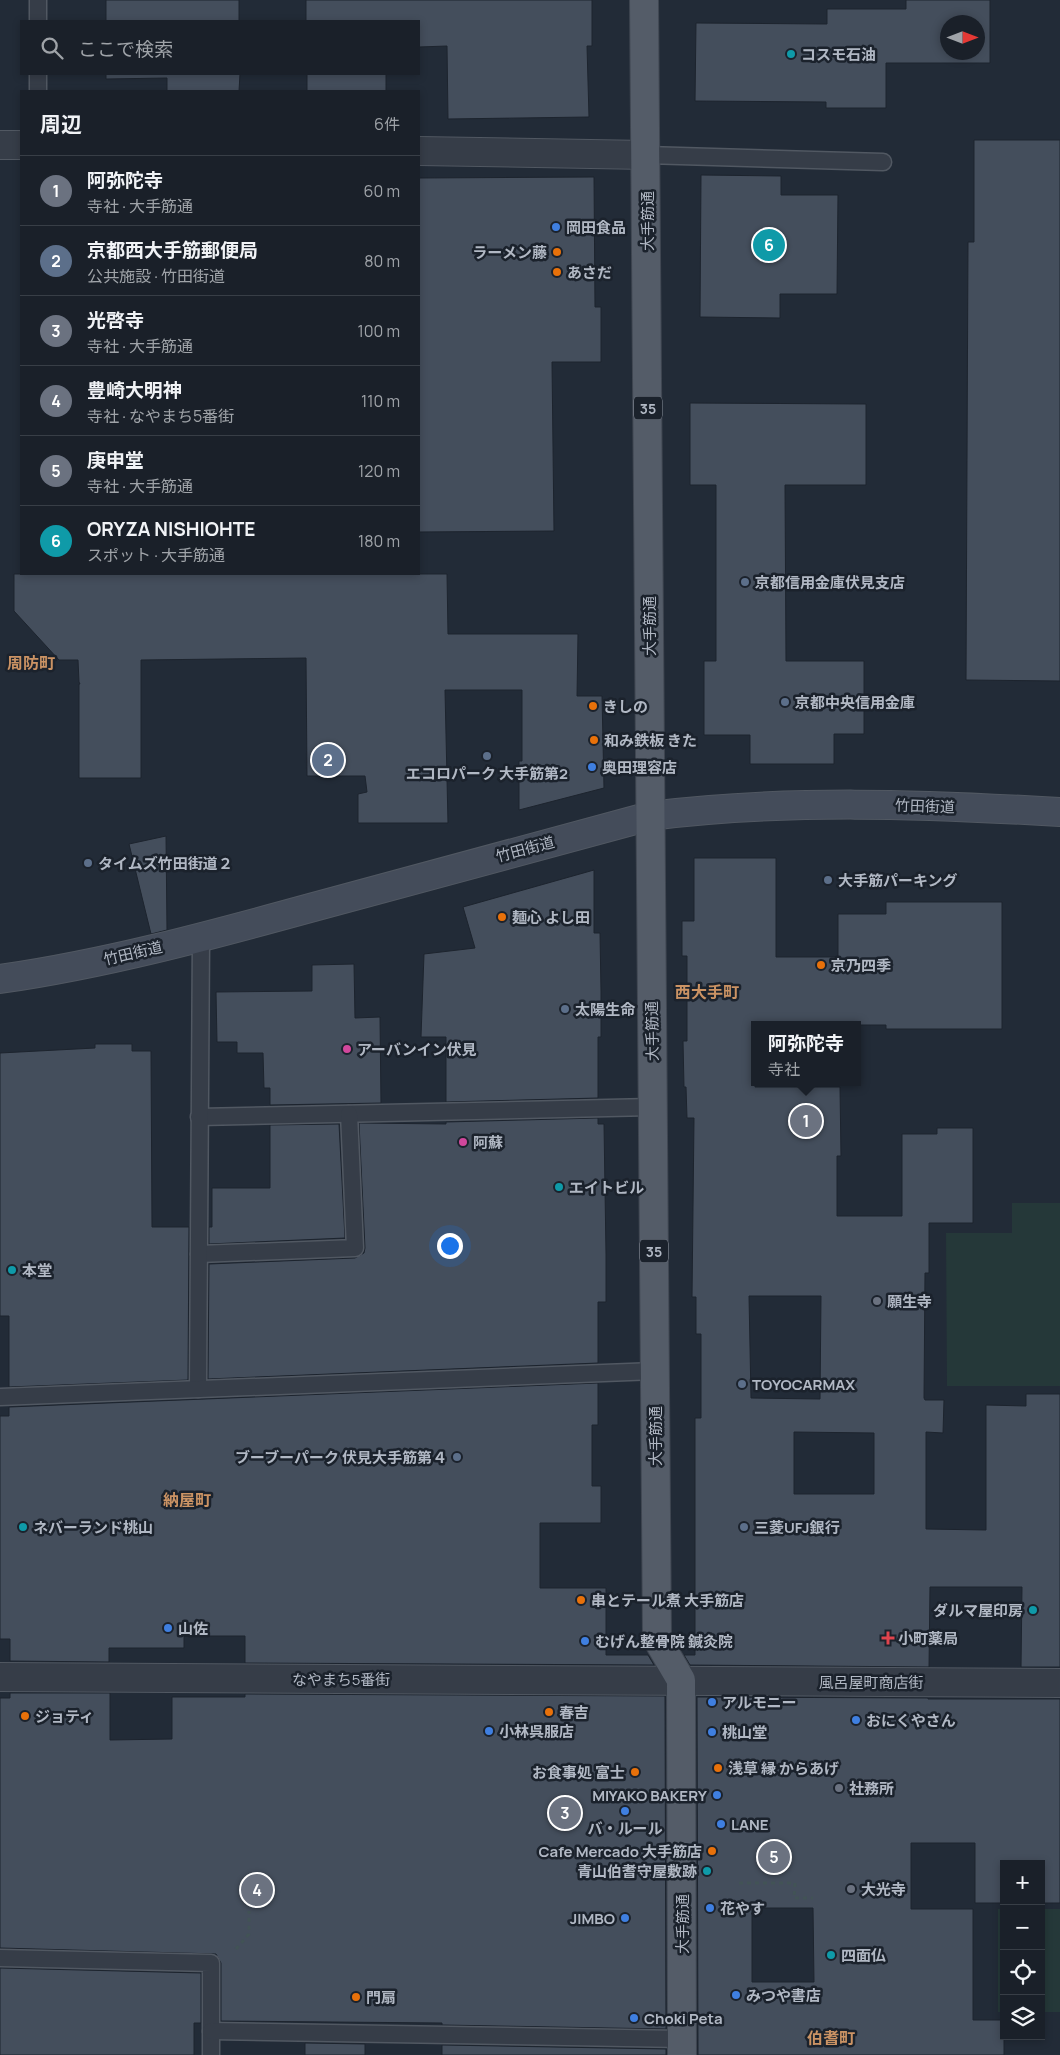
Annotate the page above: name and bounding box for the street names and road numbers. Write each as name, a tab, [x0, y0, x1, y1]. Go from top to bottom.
street label: 大手筋通	[637, 191, 658, 251]
road number: 35	[634, 396, 662, 419]
street label: 大手筋通	[639, 596, 660, 656]
street label: 竹田街道	[895, 794, 955, 818]
street label: 竹田街道	[493, 831, 557, 867]
street label: 竹田街道	[101, 936, 165, 970]
street label: 大手筋通	[641, 1001, 663, 1061]
road number: 35	[640, 1240, 668, 1262]
street label: 大手筋通	[645, 1406, 666, 1466]
street label: なやまち5番街	[292, 1669, 390, 1690]
street label: 風呂屋町商店街	[818, 1672, 924, 1693]
street label: 大手筋通	[672, 1894, 693, 1954]

